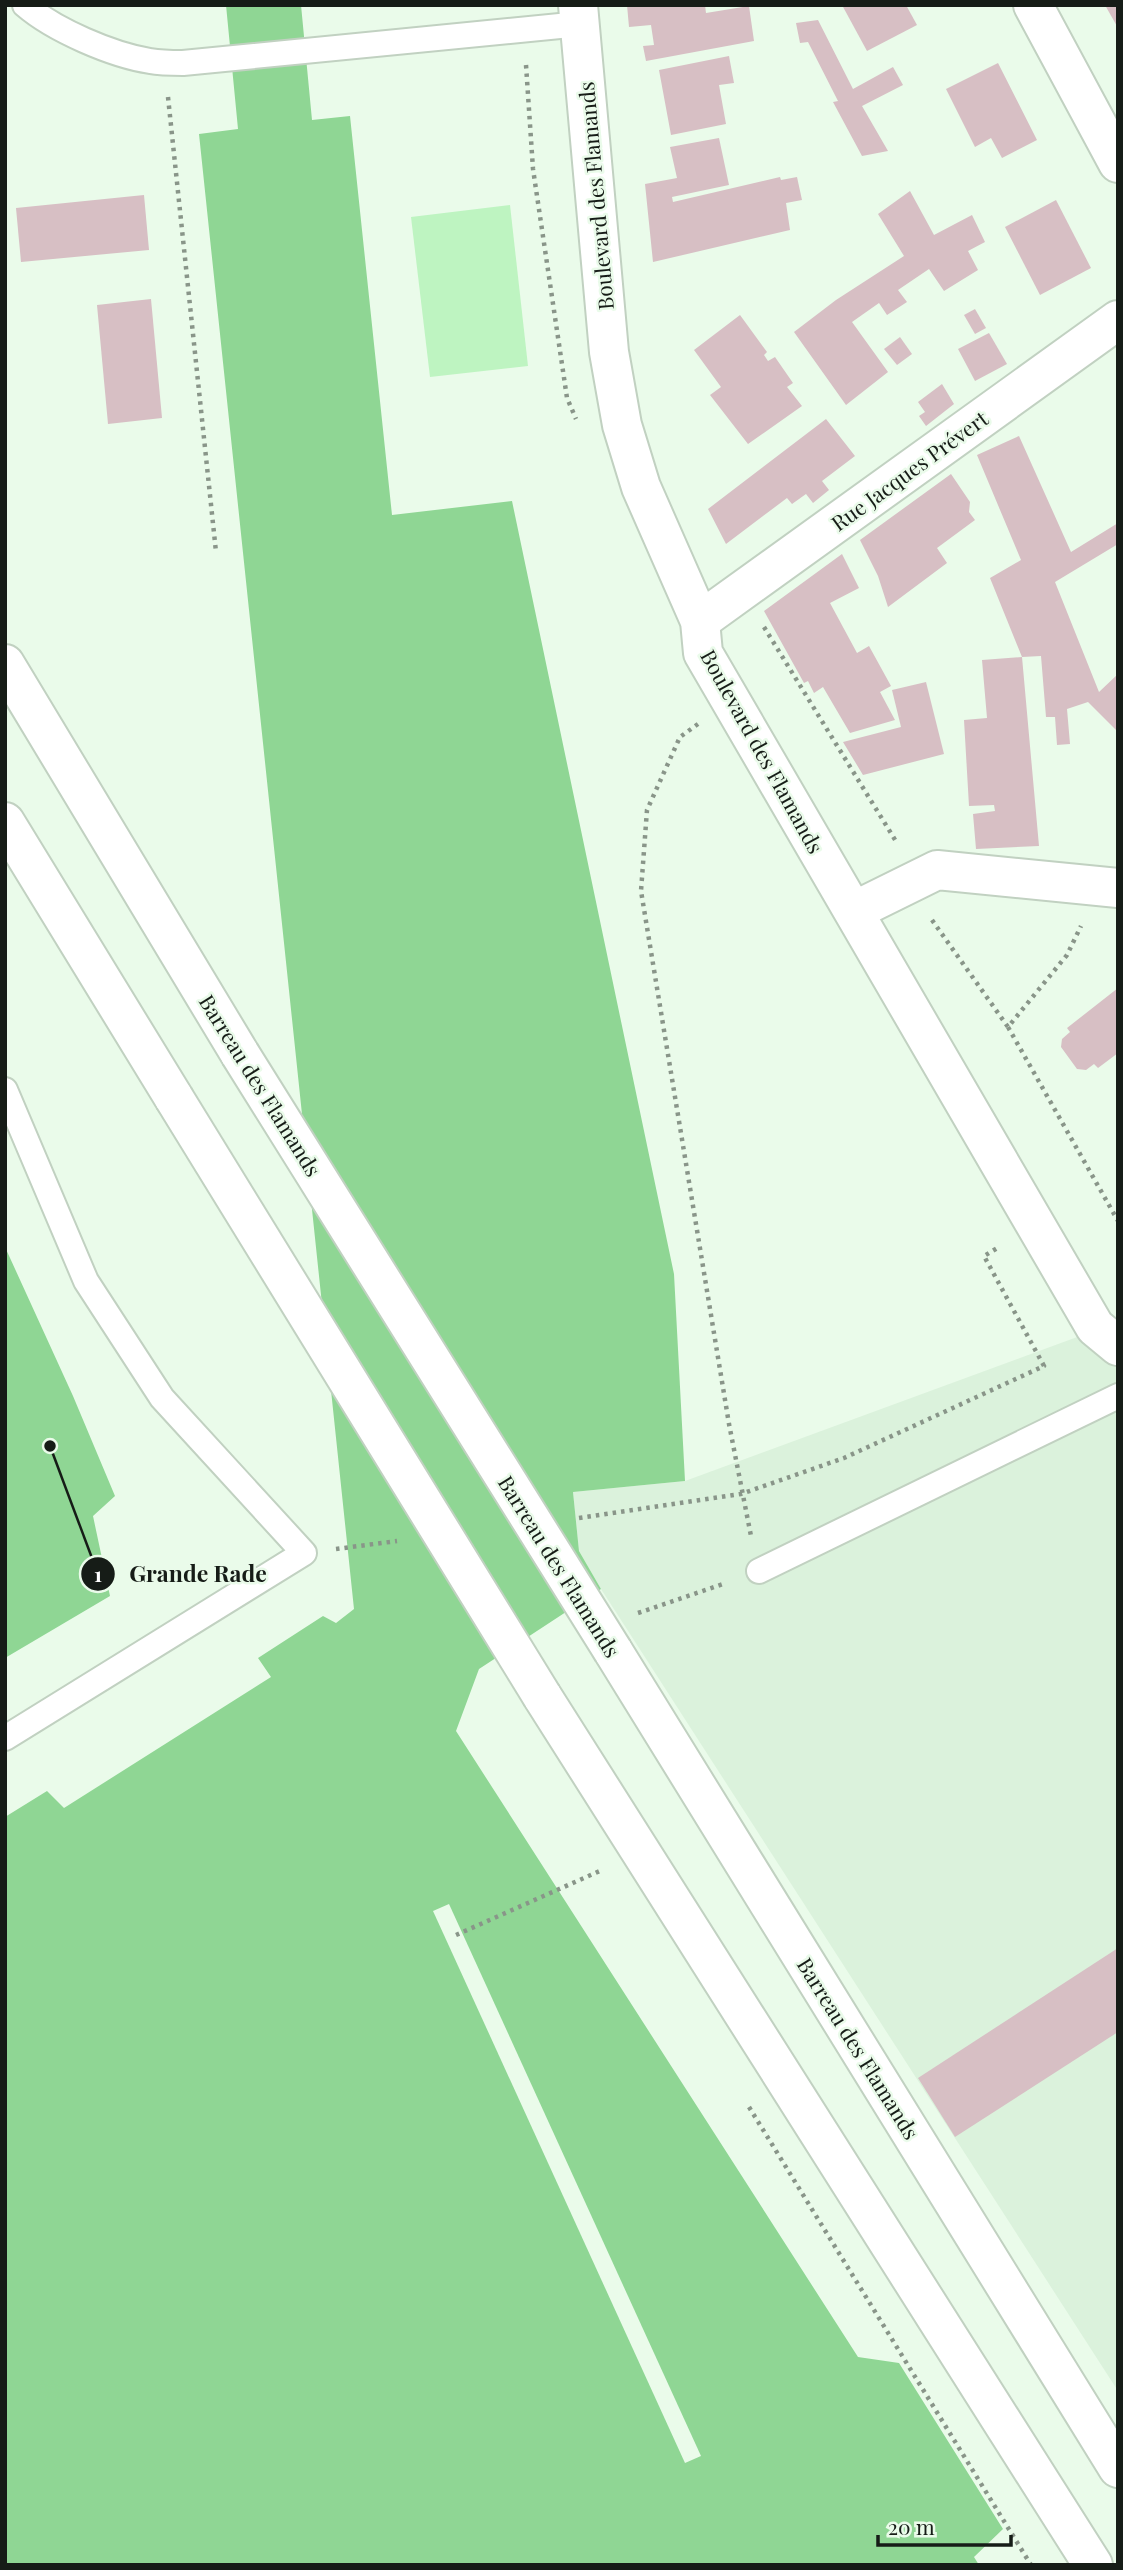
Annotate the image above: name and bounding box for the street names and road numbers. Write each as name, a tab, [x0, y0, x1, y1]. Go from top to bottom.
street label: Boulevard des Flamands	[571, 81, 619, 311]
street label: Rue Jacques Prévert	[825, 403, 993, 536]
street label: Boulevard des Flamands	[695, 644, 831, 858]
street label: Barreau des Flamands	[194, 989, 328, 1181]
street label: Barreau des Flamands	[493, 1470, 627, 1662]
street label: Barreau des Flamands	[792, 1952, 926, 2144]

